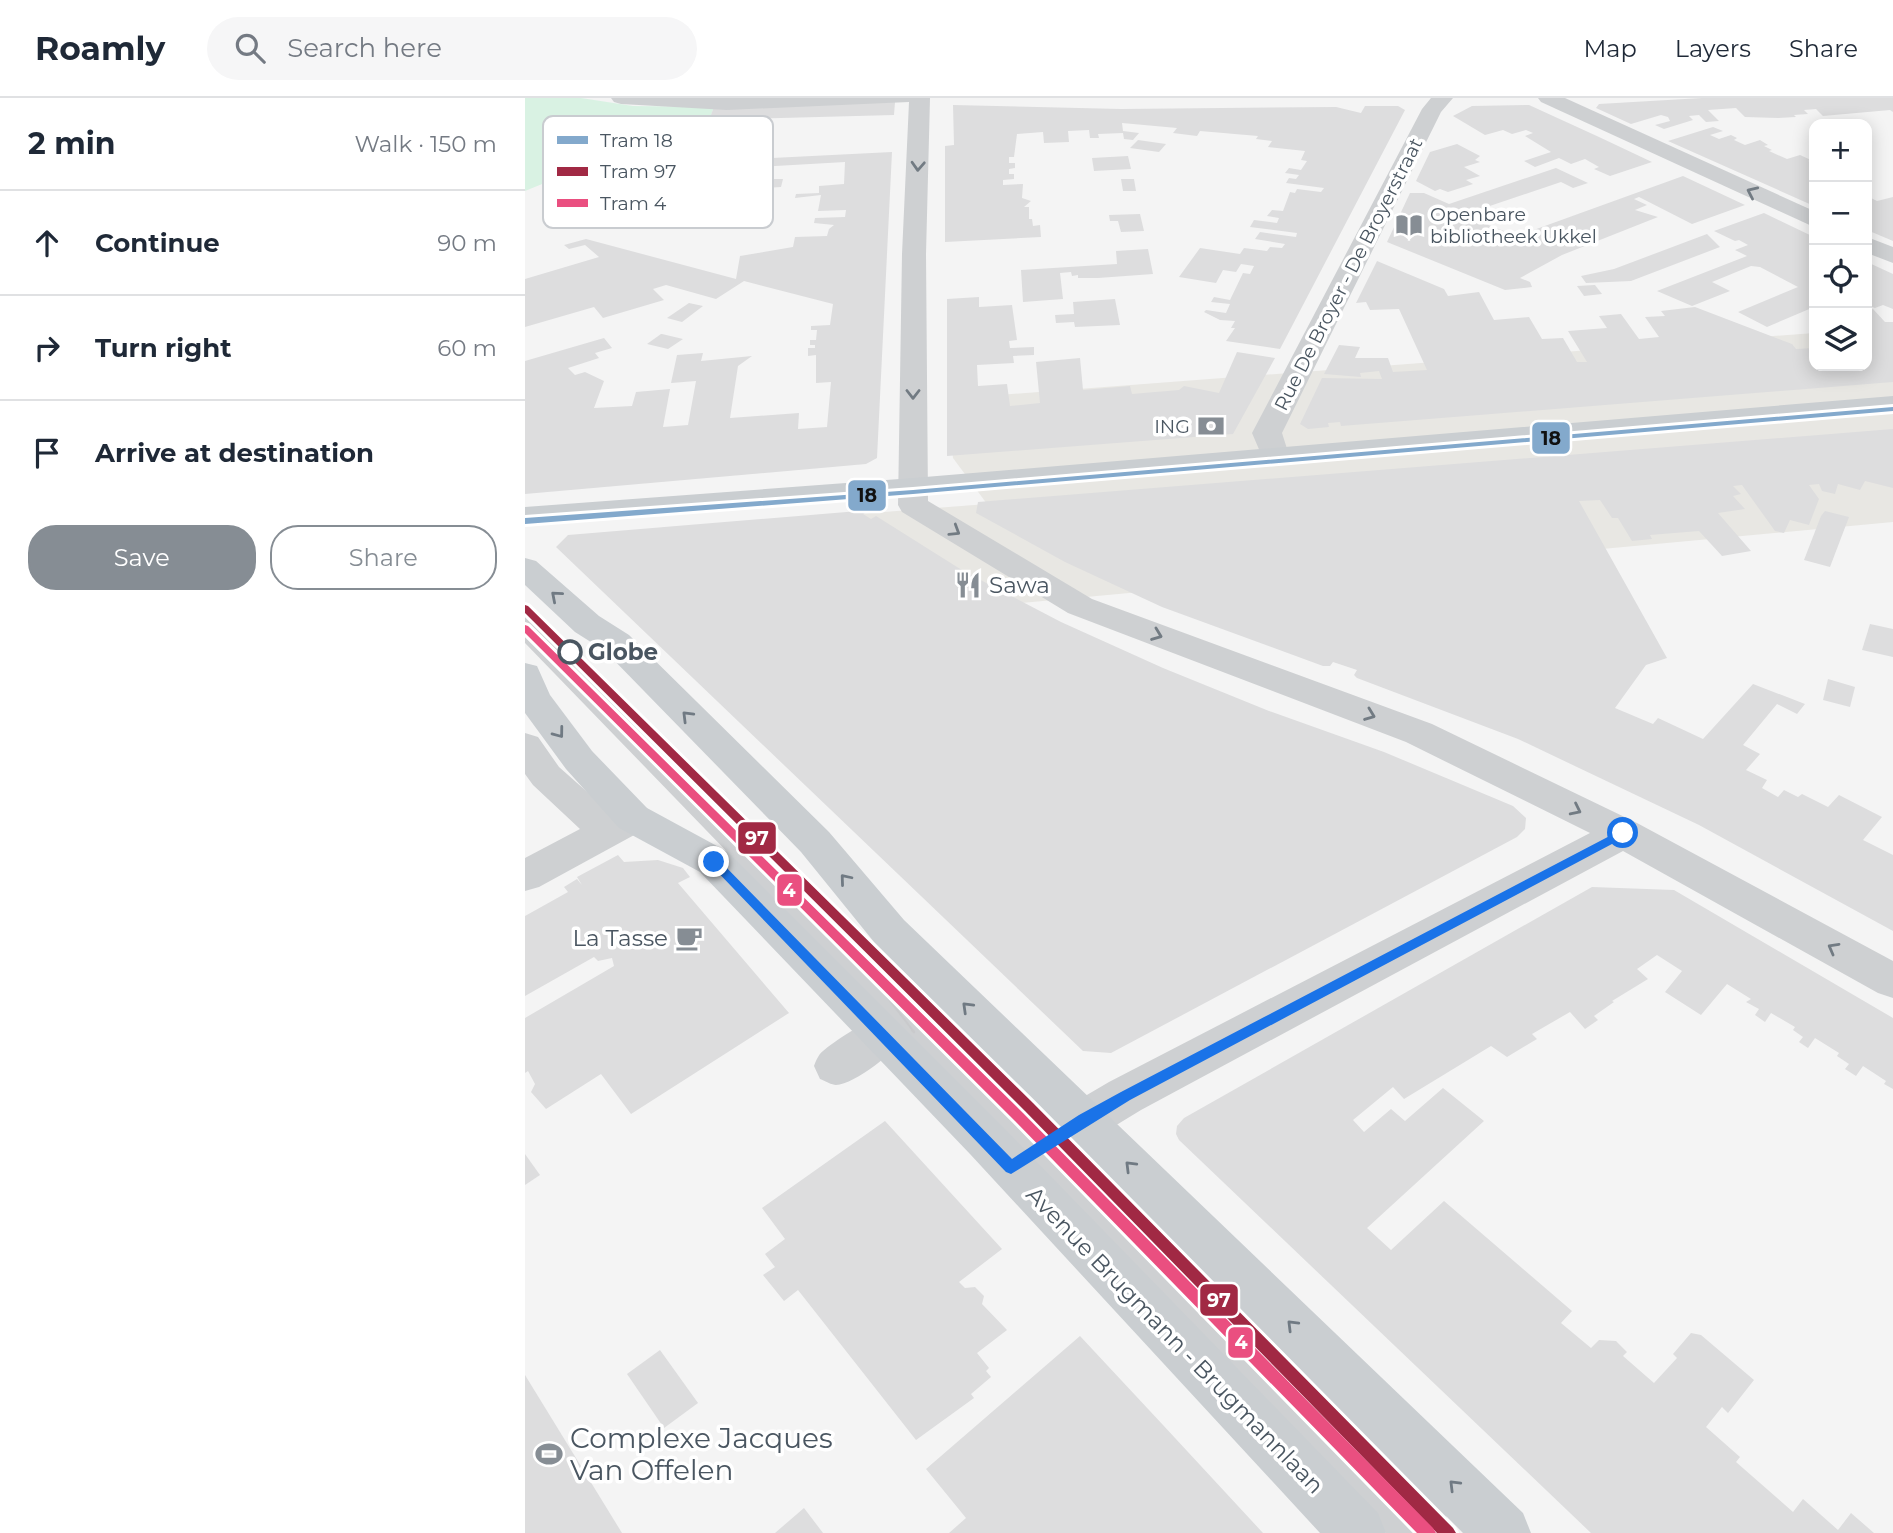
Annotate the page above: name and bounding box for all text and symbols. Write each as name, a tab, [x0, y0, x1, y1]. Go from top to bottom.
search box	[207, 17, 697, 80]
text: Roamly	[35, 28, 165, 68]
icon: search	[231, 29, 269, 67]
text: Search here	[287, 32, 442, 64]
text: Map	[1583, 34, 1637, 63]
text: Layers	[1675, 34, 1751, 63]
text: Share	[1789, 34, 1858, 63]
legend	[543, 116, 773, 228]
map controls	[1809, 119, 1872, 371]
button: +	[1809, 119, 1872, 182]
text: 2 min	[28, 125, 115, 162]
text: Tram 18	[600, 129, 673, 152]
text: Walk · 150 m	[354, 130, 497, 158]
street label: Rue De Broyer - De Broyerstraat	[1269, 134, 1428, 415]
text: Tram 97	[600, 160, 676, 183]
one-way arrow	[910, 161, 925, 172]
button: −	[1809, 182, 1872, 245]
one-way arrow	[1747, 186, 1759, 200]
text: Tram 4	[600, 192, 667, 215]
place label: Openbare bibliotheek Ukkel	[1430, 203, 1597, 248]
library icon: Openbare bibliotheek Ukkel	[1394, 210, 1424, 240]
icon: ahead	[28, 224, 66, 262]
text: Continue	[95, 227, 220, 259]
text: 90 m	[437, 229, 497, 257]
button: locate	[1809, 245, 1872, 308]
button: layers	[1809, 308, 1872, 371]
icon: right	[28, 329, 66, 367]
text: Turn right	[95, 332, 231, 364]
text: 60 m	[437, 334, 497, 362]
one-way arrow	[905, 389, 921, 399]
bank icon: ING	[1196, 411, 1226, 441]
place label: ING	[1154, 415, 1190, 438]
line badge: 18	[1531, 421, 1571, 455]
text: 18	[1541, 427, 1561, 450]
icon: arrive	[28, 434, 66, 472]
text: Arrive at destination	[95, 437, 374, 469]
line badge: 18	[847, 479, 887, 512]
text: 18	[857, 484, 877, 507]
one-way arrow	[948, 523, 961, 536]
button: Save	[28, 525, 256, 590]
button: Share	[270, 525, 497, 590]
restaurant icon: Sawa	[953, 570, 983, 600]
place label: Sawa	[989, 571, 1050, 599]
one-way arrow	[551, 592, 564, 605]
one-way arrow	[1151, 626, 1163, 640]
place label: Globe	[588, 638, 658, 666]
marker: Globe	[558, 640, 582, 664]
one-way arrow	[1364, 706, 1376, 720]
one-way arrow	[682, 711, 695, 724]
one-way arrow	[550, 725, 563, 738]
one-way arrow	[1569, 802, 1581, 816]
route start	[1607, 817, 1638, 848]
line badge: 97	[737, 821, 777, 855]
text: 97	[745, 827, 769, 850]
route end	[698, 846, 729, 877]
line badge: 4	[776, 873, 803, 907]
one-way arrow	[841, 874, 854, 886]
text: 4	[782, 879, 796, 902]
cafe icon: La Tasse	[674, 923, 704, 953]
place label: La Tasse	[572, 924, 668, 952]
one-way arrow	[1828, 943, 1840, 956]
one-way arrow	[963, 1002, 976, 1015]
one-way arrow	[1126, 1161, 1139, 1174]
street label: Avenue Brugmann - Brugmannlaan	[1020, 1181, 1330, 1499]
line badge: 97	[1199, 1283, 1239, 1317]
text: 97	[1207, 1289, 1231, 1312]
one-way arrow	[1288, 1321, 1301, 1334]
line badge: 4	[1227, 1326, 1254, 1359]
text: 4	[1234, 1331, 1248, 1354]
place label: Complexe Jacques Van Offelen	[570, 1421, 833, 1487]
sports icon: Complexe Jacques Van Offelen	[534, 1439, 564, 1469]
one-way arrow	[1450, 1480, 1463, 1493]

